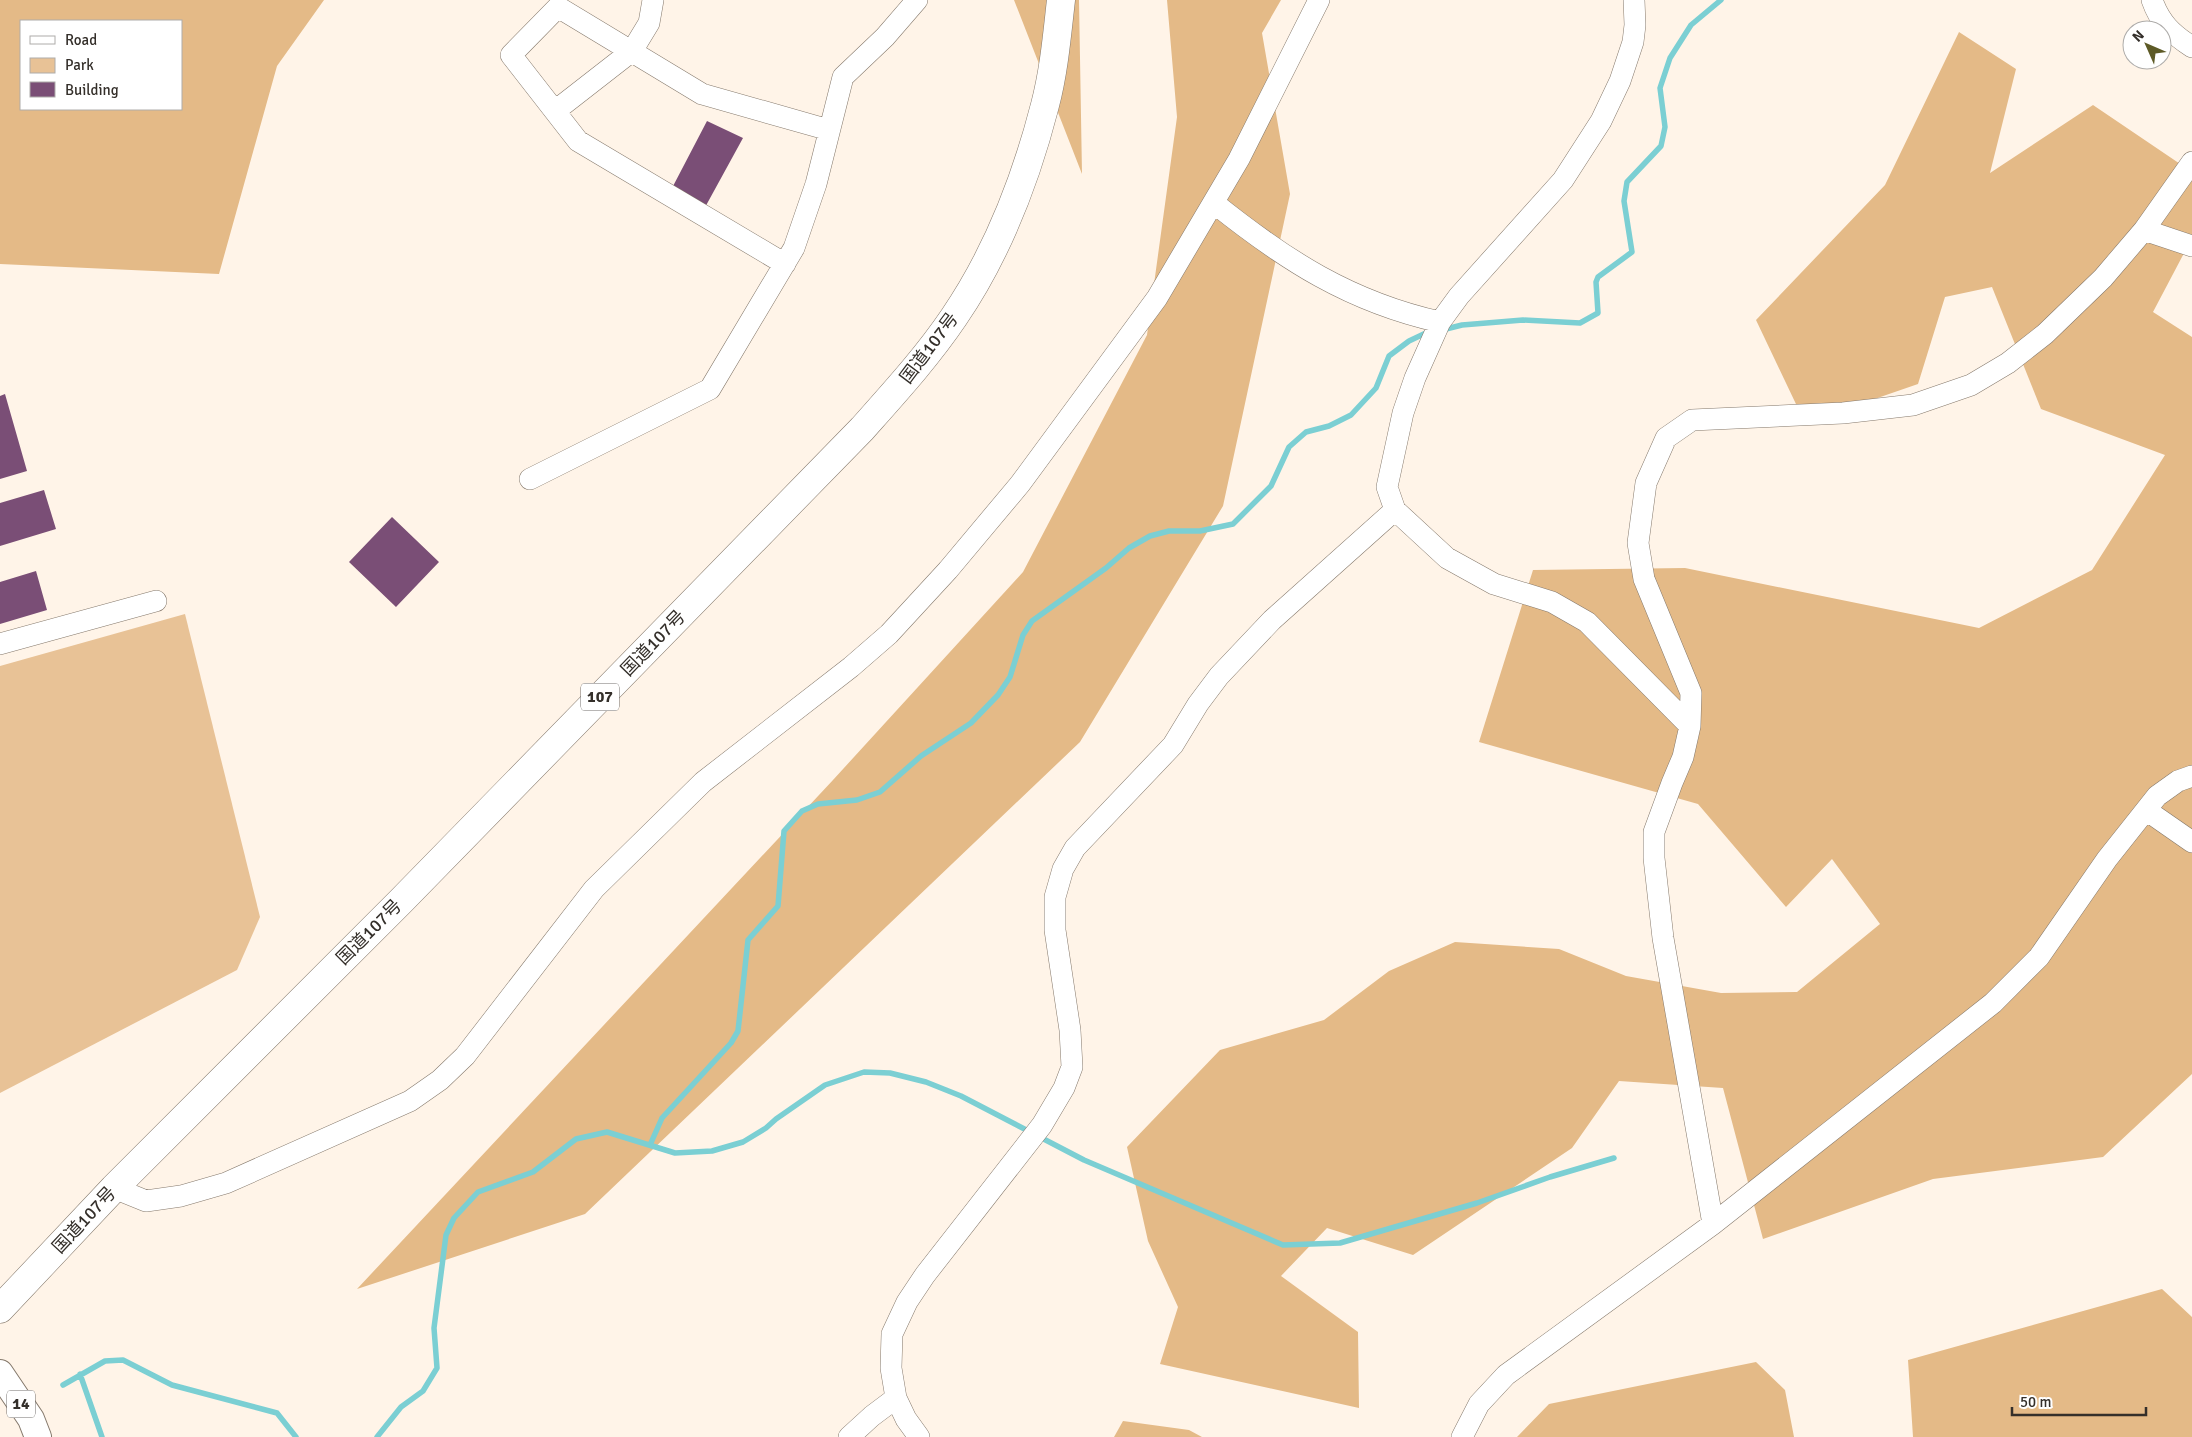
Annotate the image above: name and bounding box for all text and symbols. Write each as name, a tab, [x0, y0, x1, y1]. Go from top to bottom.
legend	[20, 20, 182, 110]
north arrow	[2122, 20, 2172, 70]
text: N	[2129, 27, 2148, 46]
text: Road	[65, 31, 97, 49]
text: Park	[65, 56, 94, 74]
text: Building	[65, 81, 119, 99]
street label: 国道107号	[895, 308, 963, 388]
street label: 国道107号	[616, 605, 690, 681]
road number: 107	[581, 684, 619, 710]
street label: 国道107号	[332, 895, 406, 969]
street label: 国道107号	[48, 1182, 120, 1258]
scale bar	[2012, 1384, 2146, 1416]
road number: 14	[7, 1390, 35, 1418]
text: 50 m	[2020, 1393, 2051, 1411]

